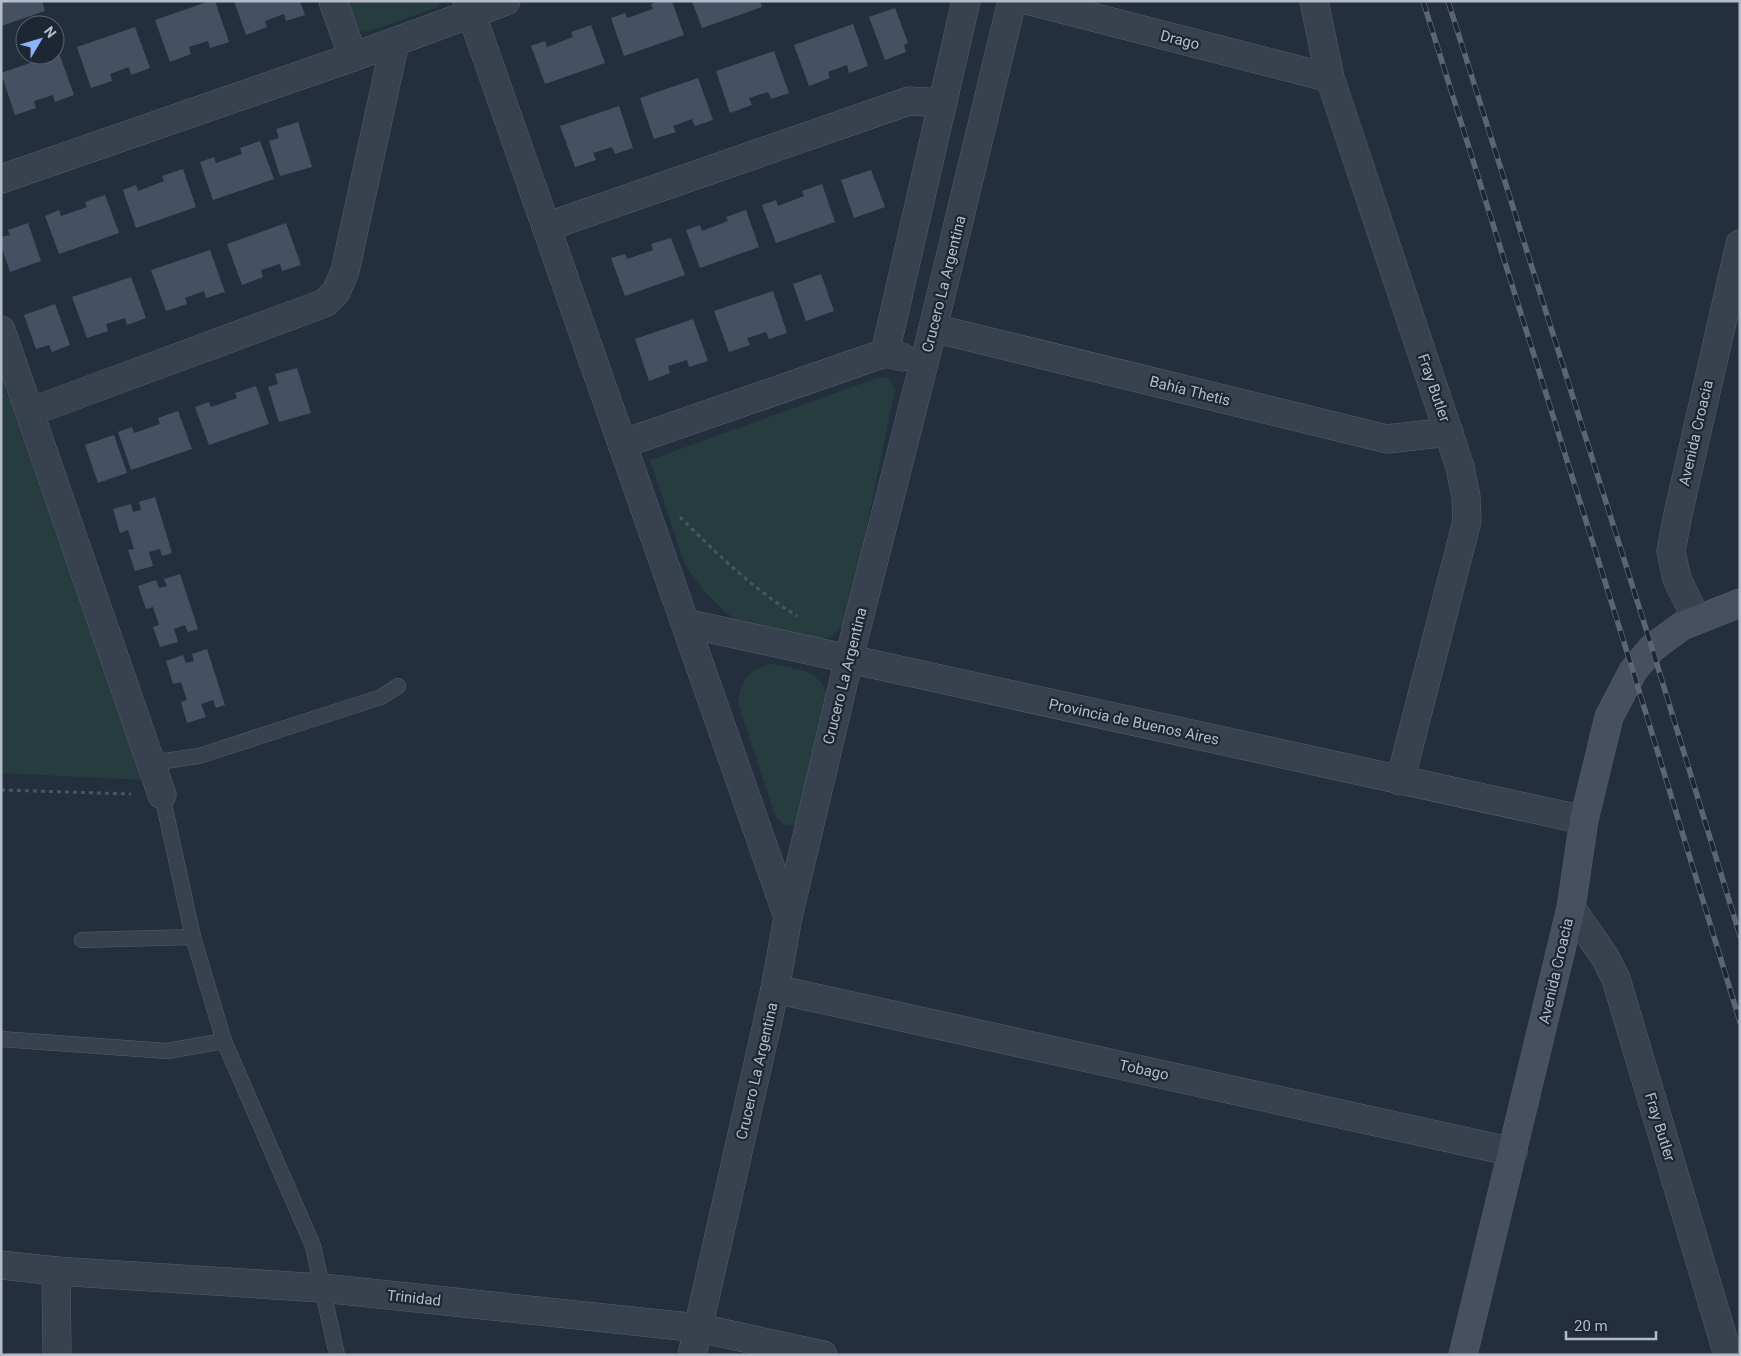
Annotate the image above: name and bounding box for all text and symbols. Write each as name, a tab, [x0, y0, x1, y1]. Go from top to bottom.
north arrow	[15, 15, 65, 65]
text: N	[41, 23, 60, 41]
street label: Drago	[1159, 26, 1201, 54]
street label: Crucero La Argentina	[918, 214, 970, 354]
street label: Fray Butler	[1414, 352, 1454, 424]
street label: Bahía Thetis	[1148, 372, 1232, 410]
street label: Avenida Croacia	[1675, 378, 1717, 488]
street label: Crucero La Argentina	[819, 606, 871, 746]
street label: Provincia de Buenos Aires	[1047, 695, 1221, 749]
street label: Avenida Croacia	[1535, 916, 1577, 1026]
street label: Crucero La Argentina	[732, 1001, 782, 1141]
street label: Tobago	[1118, 1056, 1170, 1084]
street label: Fray Butler	[1641, 1090, 1679, 1164]
street label: Trinidad	[386, 1286, 442, 1310]
scale bar	[1566, 1308, 1656, 1340]
text: 20 m	[1574, 1317, 1608, 1335]

